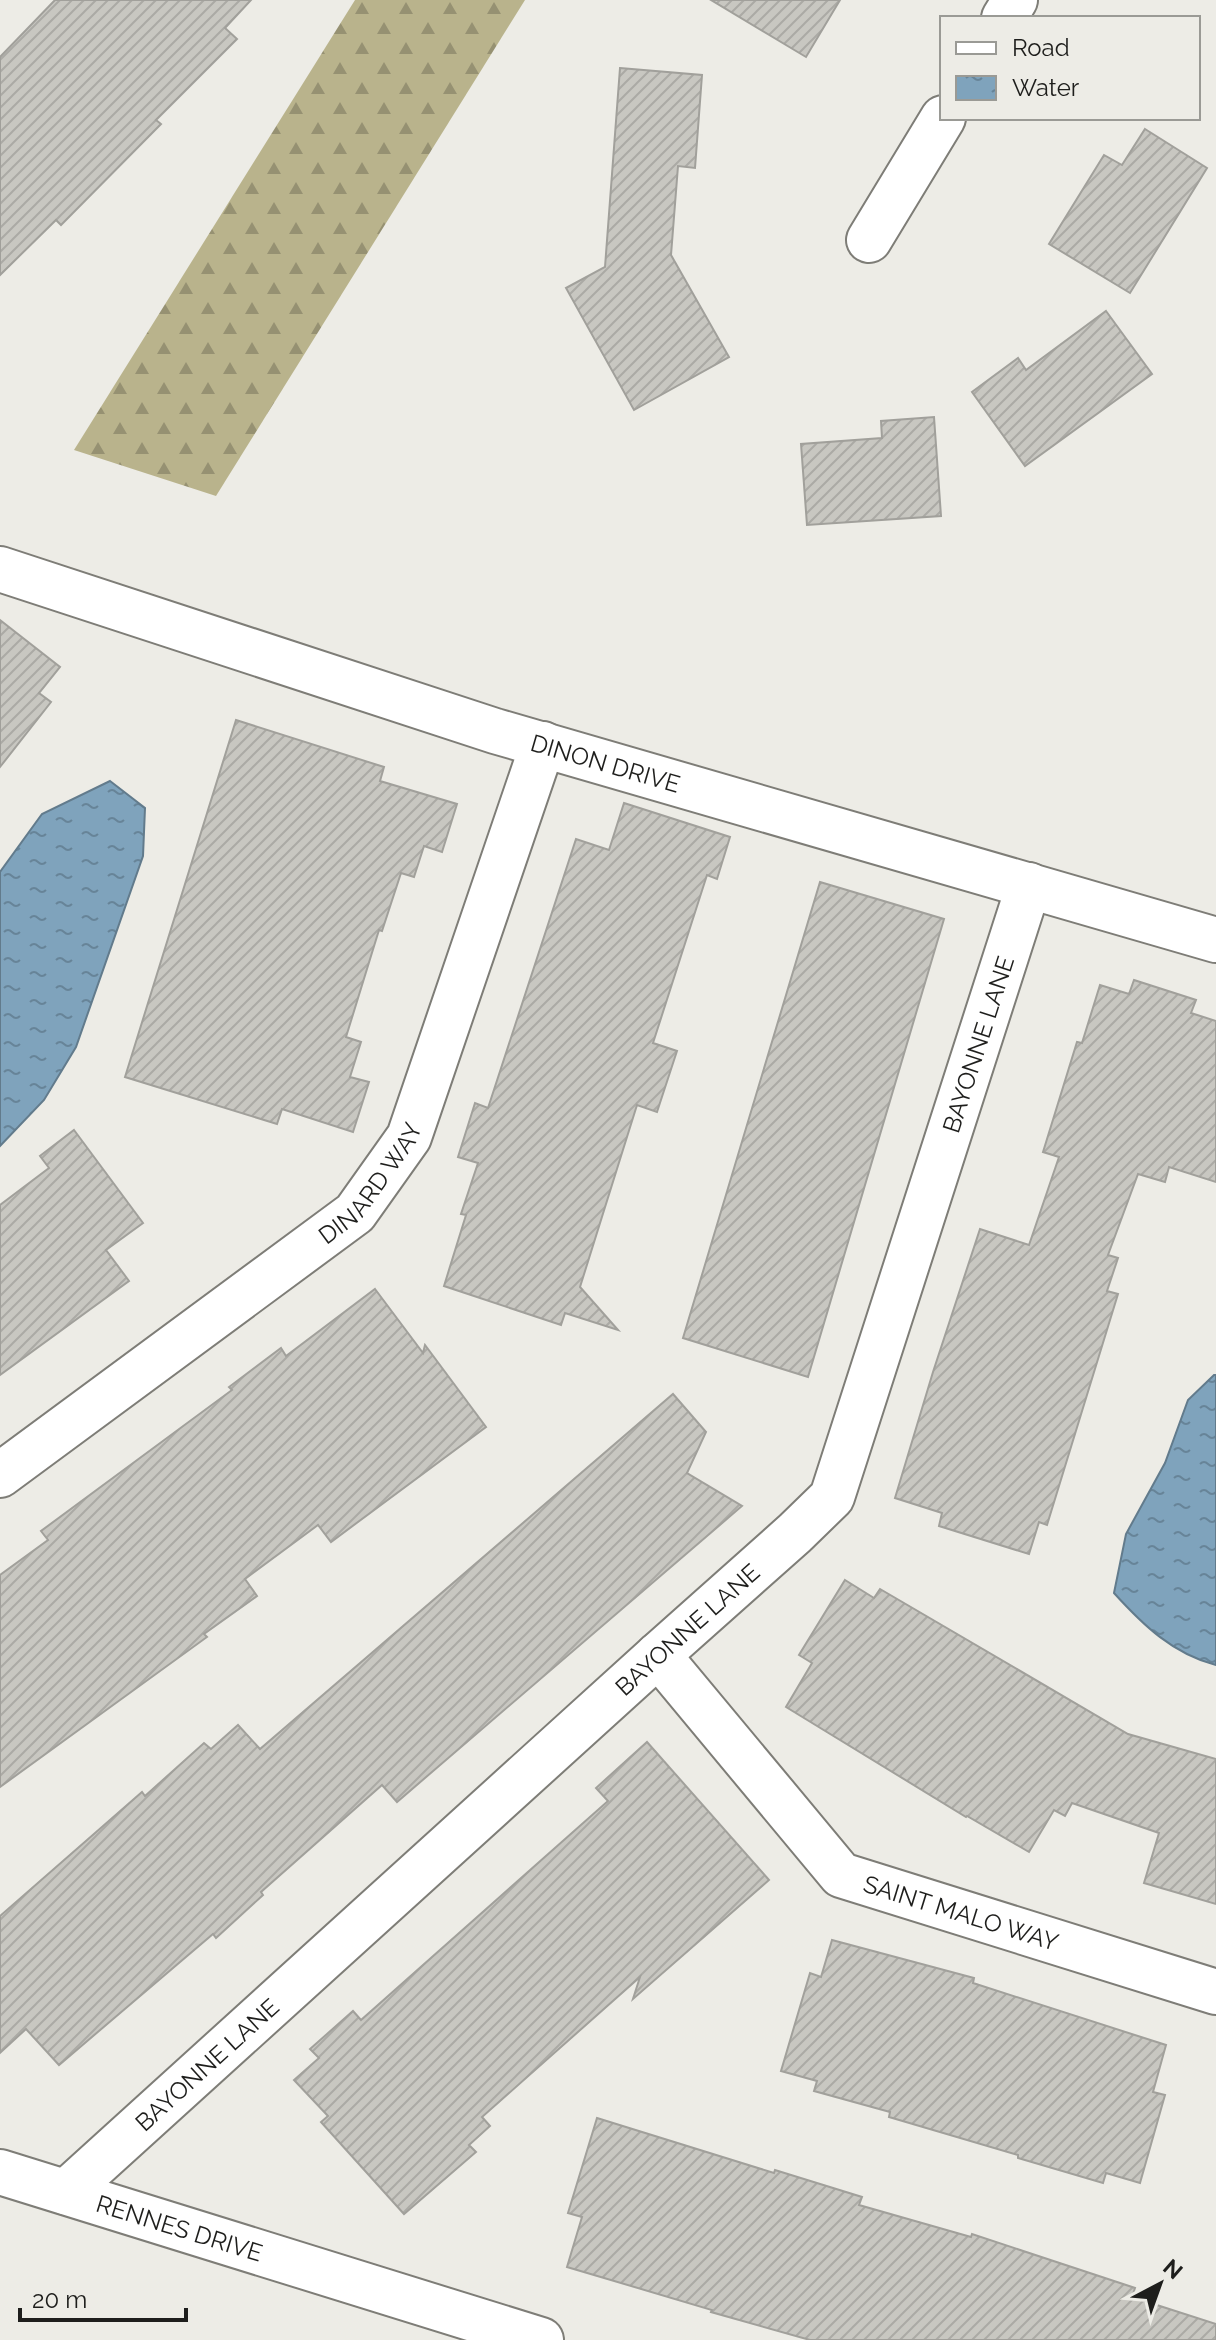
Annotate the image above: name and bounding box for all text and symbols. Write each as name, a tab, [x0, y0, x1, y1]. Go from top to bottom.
legend	[940, 16, 1200, 120]
text: Road	[1012, 33, 1070, 62]
text: Water	[1012, 73, 1080, 102]
street label: DINON DRIVE	[528, 728, 684, 798]
street label: BAYONNE LANE	[936, 952, 1020, 1136]
street label: DINARD WAY	[313, 1118, 427, 1250]
street label: BAYONNE LANE	[609, 1557, 765, 1701]
street label: SAINT MALO WAY	[860, 1868, 1063, 1957]
street label: BAYONNE LANE	[129, 1992, 285, 2137]
street label: RENNES DRIVE	[93, 2188, 266, 2267]
north arrow	[1120, 2244, 1200, 2324]
text: N	[1158, 2254, 1188, 2284]
scale bar	[20, 2272, 186, 2322]
text: 20 m	[32, 2285, 87, 2314]

